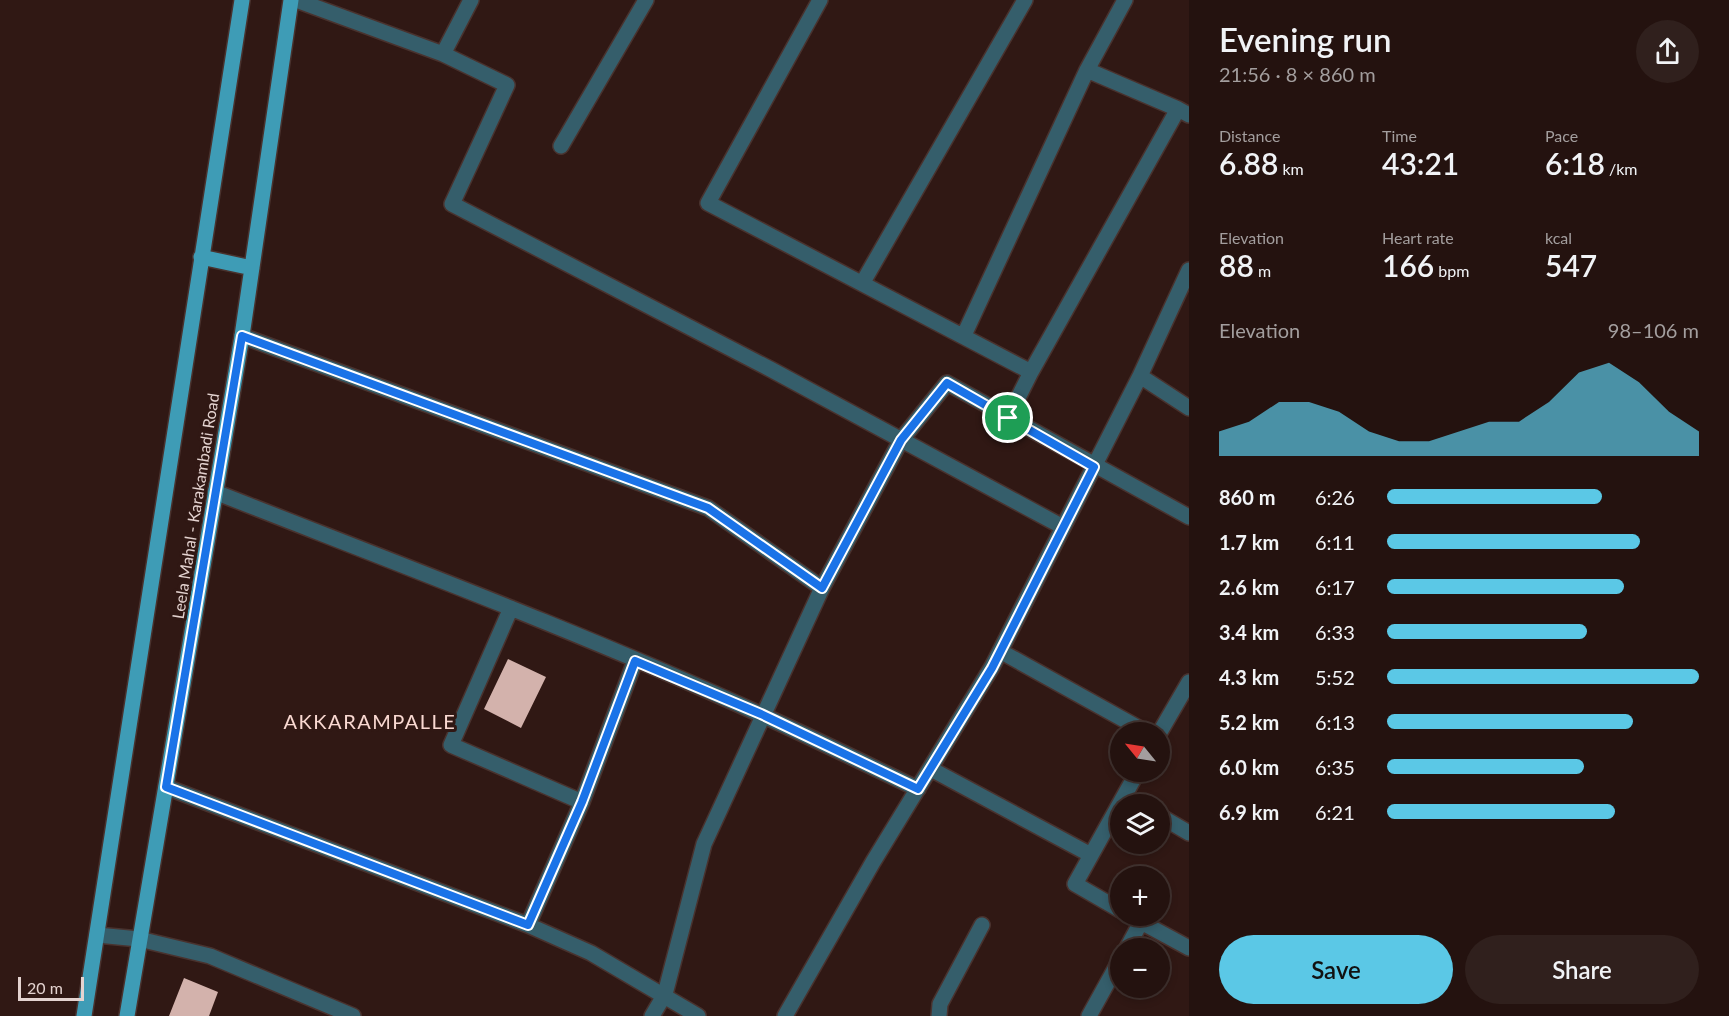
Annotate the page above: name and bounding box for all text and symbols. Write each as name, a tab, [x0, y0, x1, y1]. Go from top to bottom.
text: Evening run	[1219, 19, 1392, 59]
button: share	[1636, 20, 1699, 83]
text: 21:56 · 8 × 860 m	[1219, 62, 1376, 86]
text: Distance	[1219, 126, 1280, 145]
text: Time	[1382, 126, 1417, 145]
text: Pace	[1545, 126, 1578, 145]
text: 6.88	[1219, 145, 1278, 181]
text: 43:21	[1382, 145, 1459, 181]
text: 6:18	[1545, 145, 1605, 181]
text: km	[1278, 159, 1304, 178]
text: /km	[1605, 159, 1637, 178]
text: Elevation	[1219, 228, 1284, 247]
text: Heart rate	[1382, 228, 1454, 247]
text: kcal	[1545, 228, 1572, 247]
text: 88	[1219, 247, 1254, 283]
text: 166	[1382, 247, 1434, 283]
text: 547	[1545, 247, 1597, 283]
text: m	[1254, 261, 1271, 280]
text: bpm	[1434, 261, 1469, 280]
text: Elevation	[1219, 318, 1300, 342]
text: 98–106 m	[1608, 318, 1699, 342]
street label: Leela Mahal - Karakambadi Road	[168, 392, 222, 620]
pin	[982, 392, 1033, 443]
icon: arrive	[991, 401, 1024, 434]
text: 860 m	[1219, 485, 1275, 509]
text: 6:26	[1315, 485, 1355, 509]
text: 1.7 km	[1219, 530, 1279, 554]
text: 6:11	[1315, 530, 1355, 554]
text: 2.6 km	[1219, 575, 1279, 599]
text: 6:17	[1315, 575, 1355, 599]
text: 3.4 km	[1219, 620, 1279, 644]
text: 6:33	[1315, 620, 1355, 644]
text: 4.3 km	[1219, 665, 1279, 689]
text: 5:52	[1315, 665, 1355, 689]
district label: AKKARAMPALLE	[284, 709, 456, 733]
text: 5.2 km	[1219, 710, 1279, 734]
text: 6:13	[1315, 710, 1355, 734]
north arrow	[1110, 722, 1170, 782]
map controls	[1110, 722, 1170, 998]
text: 6.0 km	[1219, 755, 1279, 779]
text: 6:35	[1315, 755, 1355, 779]
button: layers	[1110, 794, 1170, 854]
text: 6.9 km	[1219, 800, 1279, 824]
text: 6:21	[1315, 800, 1355, 824]
button: +	[1110, 866, 1170, 926]
button: Save	[1219, 935, 1453, 1004]
button: Share	[1465, 935, 1699, 1004]
button: −	[1110, 938, 1170, 998]
scale bar	[18, 974, 84, 1002]
text: 20 m	[27, 978, 63, 997]

